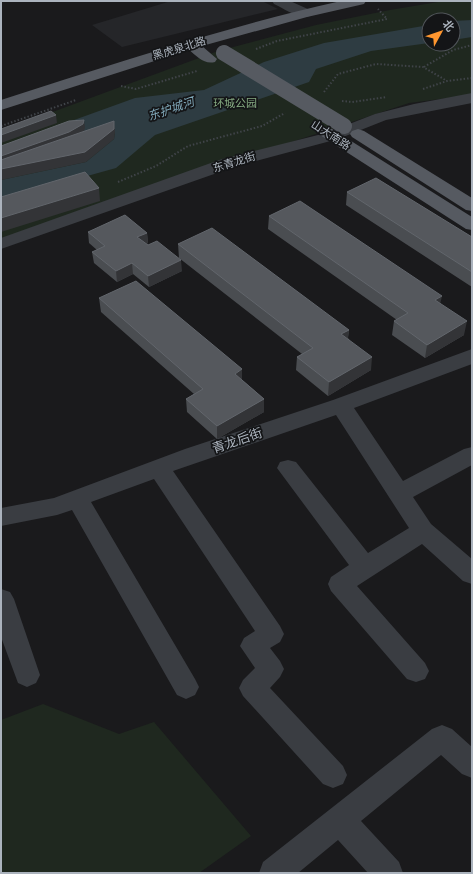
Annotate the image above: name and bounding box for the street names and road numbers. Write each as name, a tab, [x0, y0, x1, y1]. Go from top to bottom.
street label: 黑虎泉北路	[151, 33, 207, 63]
street label: 山大南路	[309, 117, 353, 153]
street label: 东青龙街	[211, 149, 257, 175]
street label: 青龙后街	[210, 424, 265, 457]

